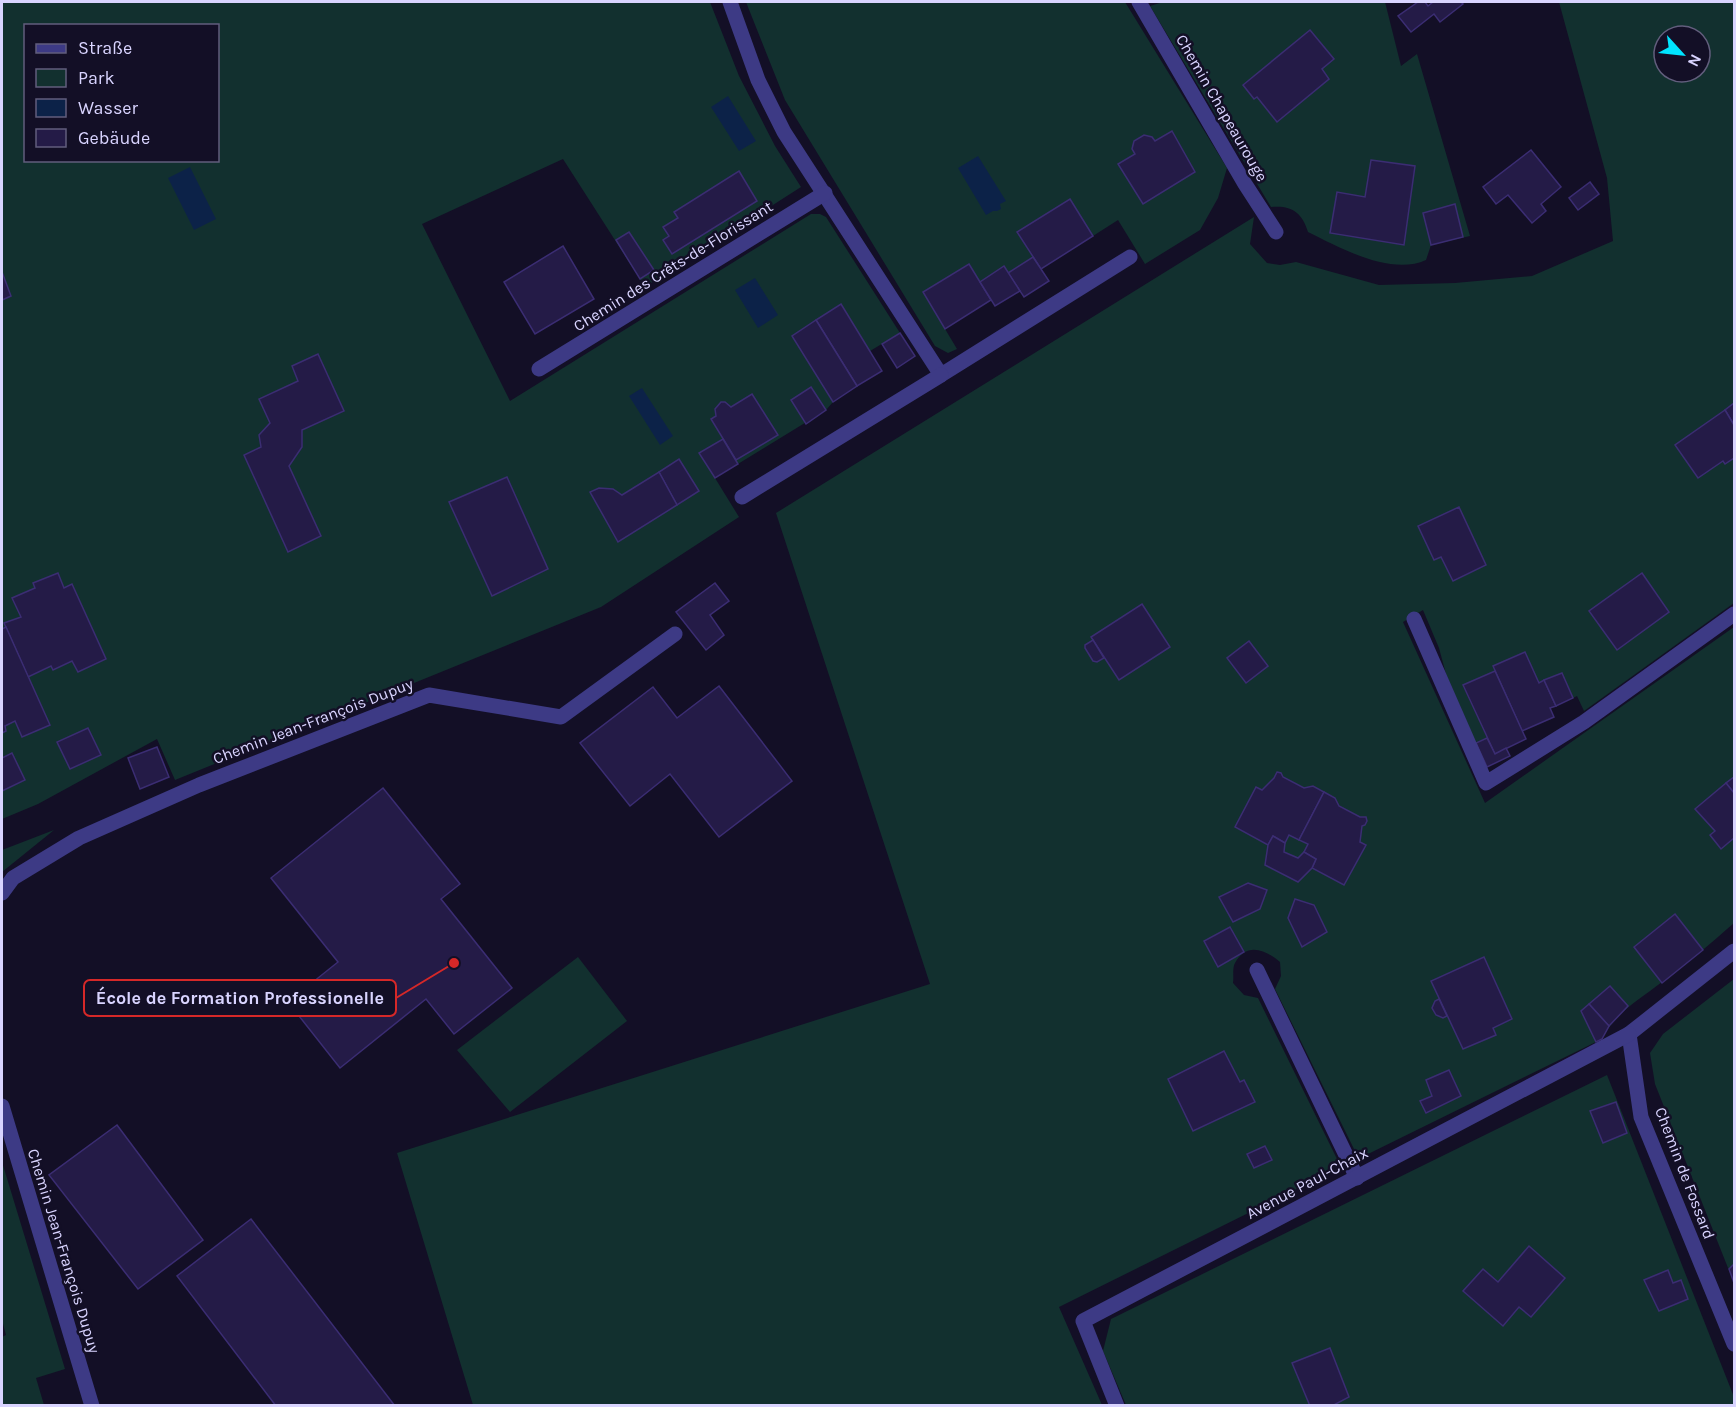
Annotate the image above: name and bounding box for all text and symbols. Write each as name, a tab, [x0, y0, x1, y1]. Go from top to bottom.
legend	[24, 24, 219, 162]
north arrow	[1652, 24, 1712, 84]
street label: Chemin Chapeaurouge	[1172, 31, 1272, 185]
text: Straße	[78, 37, 132, 59]
text: N	[1684, 51, 1706, 70]
text: Park	[78, 67, 115, 89]
text: Wasser	[78, 97, 139, 119]
text: Gebäude	[78, 127, 150, 149]
street label: Chemin des Crêts-de-Florissant	[570, 197, 776, 335]
street label: Chemin Jean-François Dupuy	[210, 674, 416, 768]
callout: École de Formation Professionelle	[84, 980, 396, 1016]
text: École de Formation Professionelle	[96, 986, 384, 1009]
street label: Chemin de Fossard	[1651, 1104, 1719, 1242]
street label: Avenue Paul-Chaix	[1243, 1143, 1371, 1223]
street label: Chemin Jean-François Dupuy	[24, 1146, 104, 1356]

